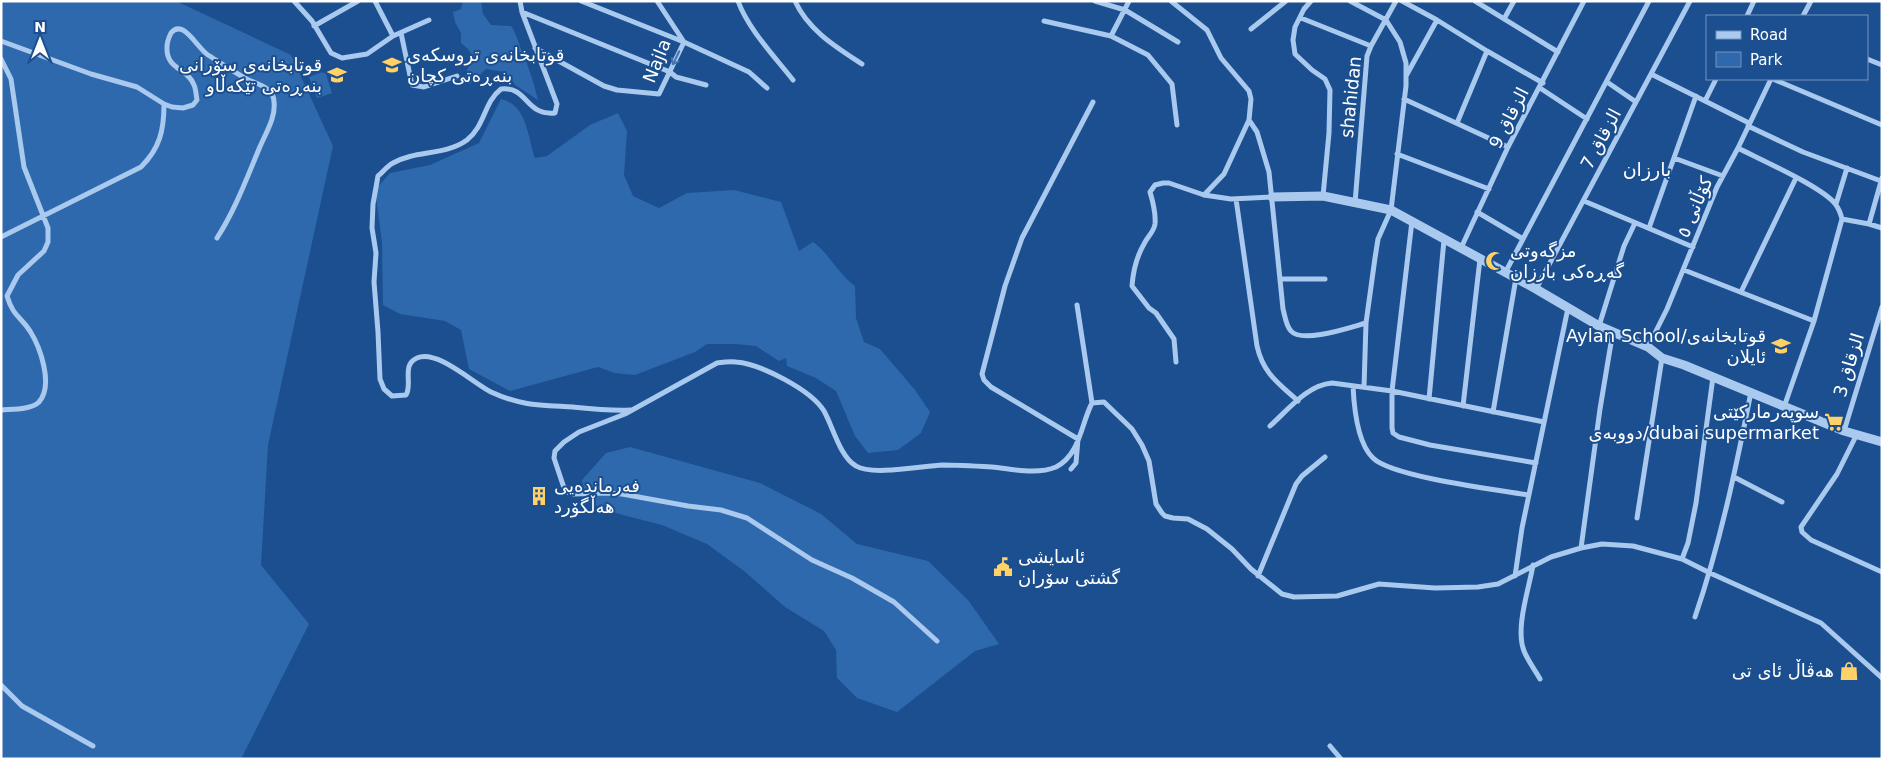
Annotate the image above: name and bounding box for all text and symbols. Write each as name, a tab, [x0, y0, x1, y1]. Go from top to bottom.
north arrow	[15, 15, 65, 65]
legend	[1706, 15, 1868, 80]
text: N	[34, 19, 46, 35]
text: Road	[1750, 26, 1788, 44]
street label: Najla	[638, 36, 675, 86]
place label: قوتابخانەی تروسکەی بنەڕەتی کچان	[407, 44, 564, 86]
one-way arrow	[671, 50, 681, 65]
text: Park	[1750, 51, 1783, 69]
place label: قوتابخانەی سۆرانی بنەڕەتی تێکەڵاو	[179, 54, 322, 97]
school or university icon: قوتابخانەی تروسکەی بنەڕەتی کچان	[381, 54, 403, 76]
street label: shahidan	[1336, 55, 1365, 139]
school or university icon: قوتابخانەی سۆرانی بنەڕەتی تێکەڵاو	[326, 64, 348, 86]
street label: الزقاق 9	[1484, 84, 1534, 152]
street label: الزقاق 7	[1576, 105, 1626, 173]
district label: بارزان	[1623, 158, 1671, 181]
street label: کۆڵانی ٥	[1671, 172, 1718, 241]
place label: مزگەوتی گەڕەکی بارزان	[1510, 240, 1624, 282]
mosque icon: مزگەوتی گەڕەکی بارزان	[1484, 250, 1506, 272]
place label: Aylan School/قوتابخانەی ئایلان	[1566, 325, 1766, 367]
street label: الزقاق 3	[1829, 330, 1869, 400]
school or university icon: Aylan School/قوتابخانەی ئایلان	[1770, 335, 1792, 357]
place label: سوپەرمارکێتی دووبەی/dubai supermarket	[1589, 401, 1819, 444]
supermarket icon: سوپەرمارکێتی دووبەی/dubai supermarket	[1823, 411, 1845, 433]
place label: فەرماندەیی هەڵگۆرد	[554, 475, 640, 518]
building icon: فەرماندەیی هەڵگۆرد	[528, 485, 550, 507]
place label: ئاسایشی گشتی سۆران	[1018, 546, 1121, 589]
public building icon: ئاسایشی گشتی سۆران	[992, 556, 1014, 578]
place label: ھەڤاڵ ئای تی	[1732, 659, 1834, 681]
shop icon: ھەڤاڵ ئای تی	[1838, 660, 1860, 682]

